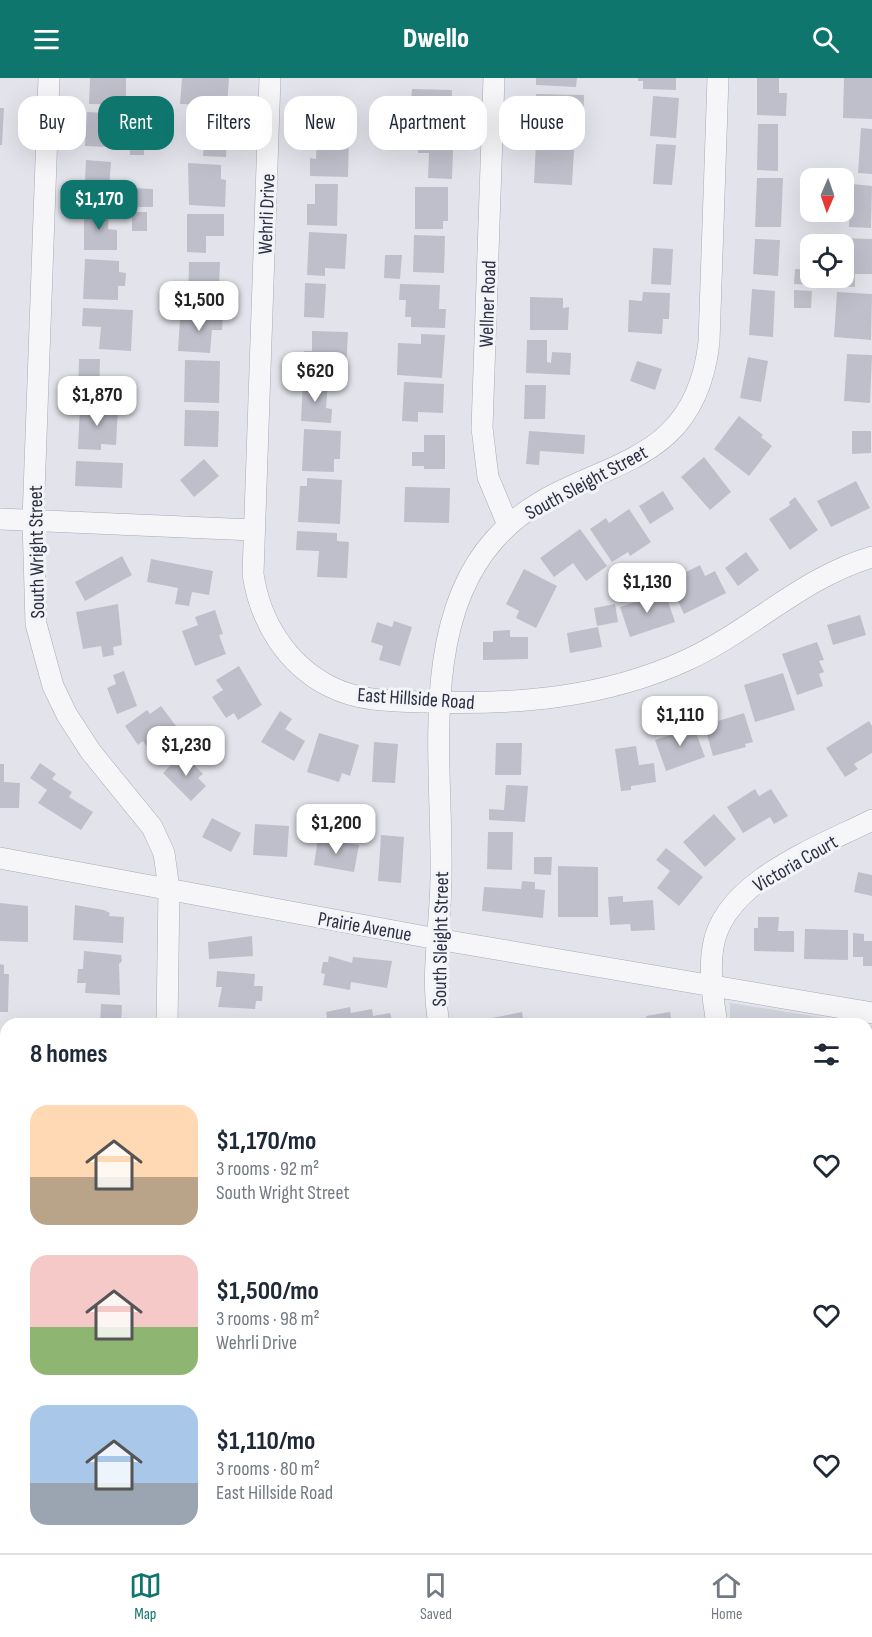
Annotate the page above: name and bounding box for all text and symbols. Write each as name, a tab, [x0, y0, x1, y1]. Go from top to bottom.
icon: menu	[30, 23, 63, 56]
text: Dwello	[403, 23, 469, 55]
icon: search	[809, 23, 842, 56]
chip: Buy	[18, 96, 86, 150]
chip: Rent	[98, 96, 174, 150]
chip: Filters	[186, 96, 272, 150]
chip: New	[284, 96, 357, 150]
chip: Apartment	[369, 96, 487, 150]
chip: House	[499, 96, 585, 150]
north arrow	[800, 168, 854, 222]
map controls	[800, 168, 854, 288]
street label: Wehrli Drive	[254, 173, 280, 255]
pin: $1,170	[50, 180, 148, 231]
text: $1,170	[74, 187, 124, 211]
button: locate	[800, 234, 854, 288]
street label: Wellner Road	[474, 260, 502, 348]
pin: $1,500	[150, 281, 248, 332]
text: $1,500	[173, 288, 225, 312]
pin: $620	[279, 352, 351, 403]
text: $620	[296, 359, 334, 383]
pin: $1,870	[48, 376, 146, 427]
text: $1,870	[72, 383, 122, 407]
street label: South Sleight Street	[521, 441, 652, 525]
street label: South Wright Street	[24, 485, 50, 619]
pin: $1,130	[598, 563, 696, 614]
text: $1,130	[622, 570, 672, 594]
street label: East Hillside Road	[357, 683, 475, 715]
pin: $1,110	[631, 696, 729, 747]
text: $1,110	[656, 703, 704, 727]
pin: $1,230	[137, 726, 235, 777]
text: $1,230	[161, 733, 211, 757]
pin: $1,200	[287, 804, 385, 855]
text: $1,200	[311, 811, 361, 835]
street label: Victoria Court	[749, 830, 842, 898]
street label: South Sleight Street	[428, 871, 454, 1007]
street label: Prairie Avenue	[316, 907, 414, 947]
icon: filters	[810, 1038, 843, 1071]
text: 8 homes	[30, 1039, 108, 1070]
text: $1,170/mo	[216, 1126, 316, 1157]
icon: home	[78, 1129, 150, 1201]
icon: heart	[810, 1149, 843, 1182]
text: 3 rooms · 92 m²	[216, 1157, 319, 1181]
text: South Wright Street	[216, 1181, 349, 1205]
text: $1,500/mo	[216, 1276, 319, 1307]
icon: home	[78, 1279, 150, 1351]
icon: heart	[810, 1299, 843, 1332]
text: 3 rooms · 98 m²	[216, 1307, 320, 1331]
text: Wehrli Drive	[216, 1331, 297, 1355]
text: $1,110/mo	[216, 1426, 315, 1457]
icon: home	[78, 1429, 150, 1501]
icon: heart	[810, 1449, 843, 1482]
text: 3 rooms · 80 m²	[216, 1457, 320, 1481]
text: East Hillside Road	[216, 1481, 333, 1505]
tab: Map	[129, 1569, 162, 1624]
tab: Saved	[419, 1569, 452, 1624]
tab: Home	[710, 1569, 743, 1624]

